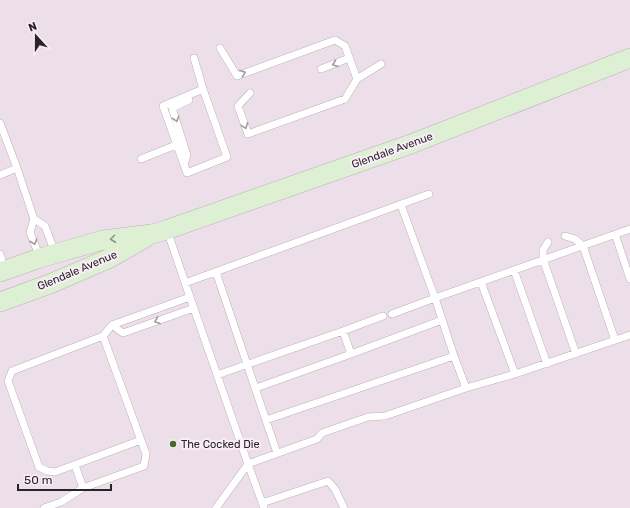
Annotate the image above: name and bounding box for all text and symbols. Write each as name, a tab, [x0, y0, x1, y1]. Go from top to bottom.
north arrow	[16, 16, 56, 56]
text: N	[27, 20, 39, 35]
one-way arrow	[332, 59, 339, 67]
one-way arrow	[240, 69, 247, 78]
one-way arrow	[171, 116, 180, 123]
one-way arrow	[241, 123, 249, 130]
street label: Glendale Avenue	[350, 130, 435, 171]
one-way arrow	[110, 234, 116, 243]
one-way arrow	[29, 239, 38, 246]
street label: Glendale Avenue	[35, 248, 119, 293]
one-way arrow	[153, 316, 160, 325]
place label: The Cocked Die	[181, 438, 260, 451]
marker: The Cocked Die	[168, 439, 178, 449]
scale bar	[18, 466, 111, 492]
text: 50 m	[24, 473, 52, 487]

